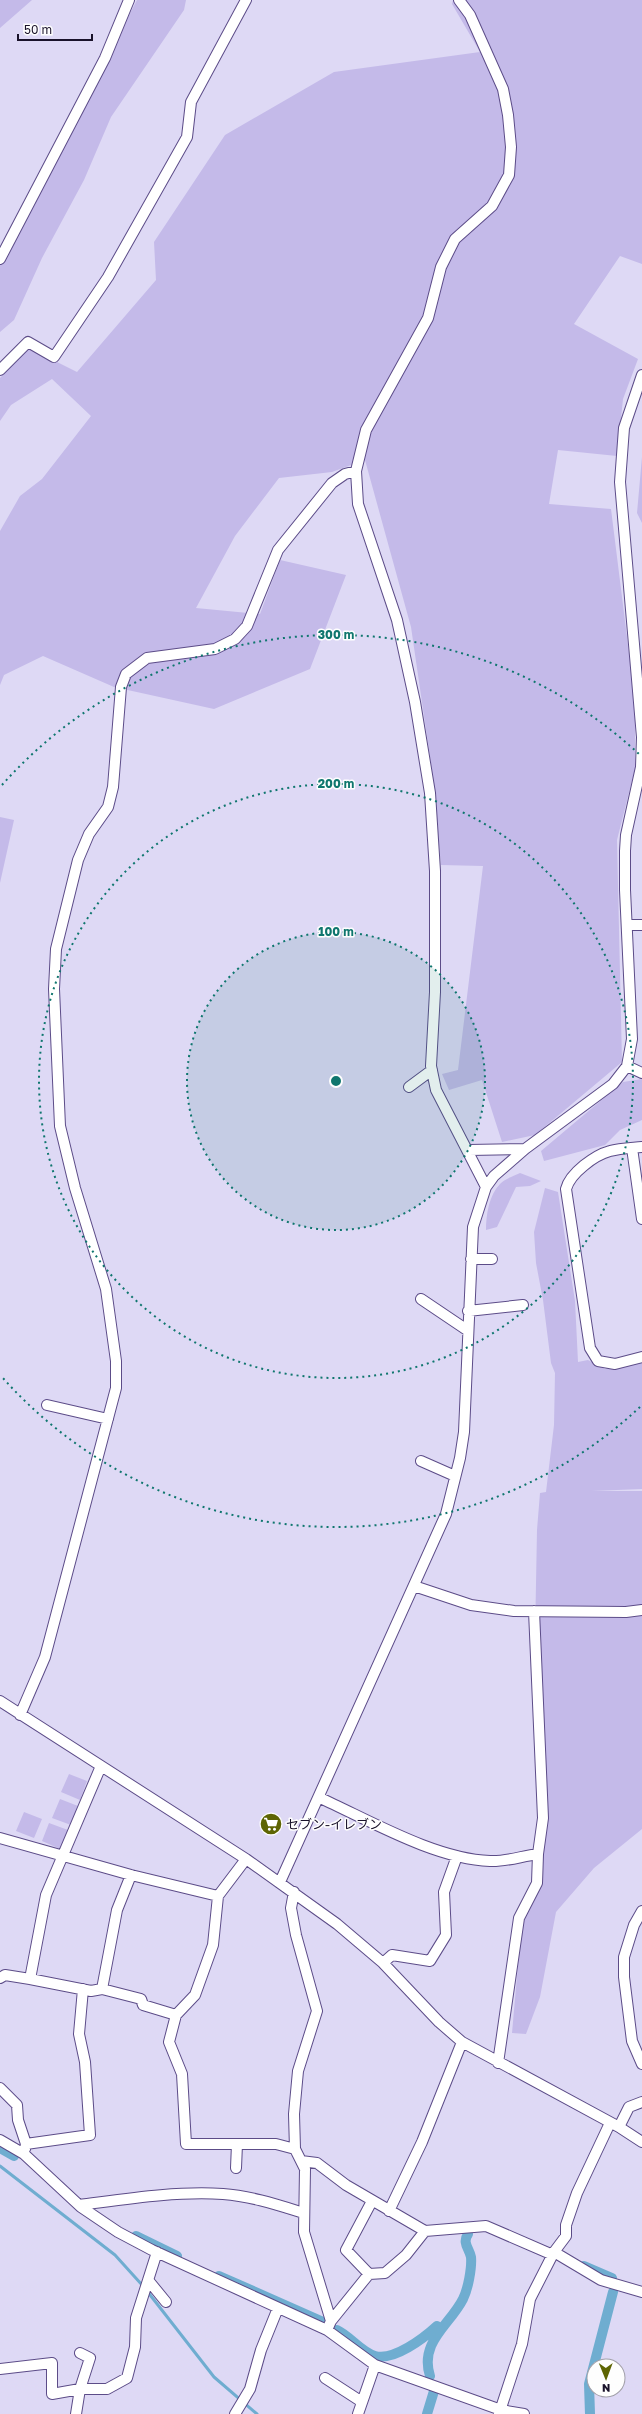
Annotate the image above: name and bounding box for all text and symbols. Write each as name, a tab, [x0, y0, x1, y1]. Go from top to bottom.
scale bar	[18, 16, 92, 42]
text: 50 m	[24, 22, 52, 37]
text: 300 m	[318, 627, 354, 642]
text: 200 m	[318, 776, 354, 791]
text: 100 m	[318, 924, 354, 939]
centre of rings	[329, 1074, 343, 1088]
supermarket icon: セブン-イレブン	[258, 1811, 284, 1837]
place label: セブン-イレブン	[286, 1816, 382, 1832]
north arrow	[586, 2358, 626, 2398]
text: N	[602, 2382, 610, 2395]

